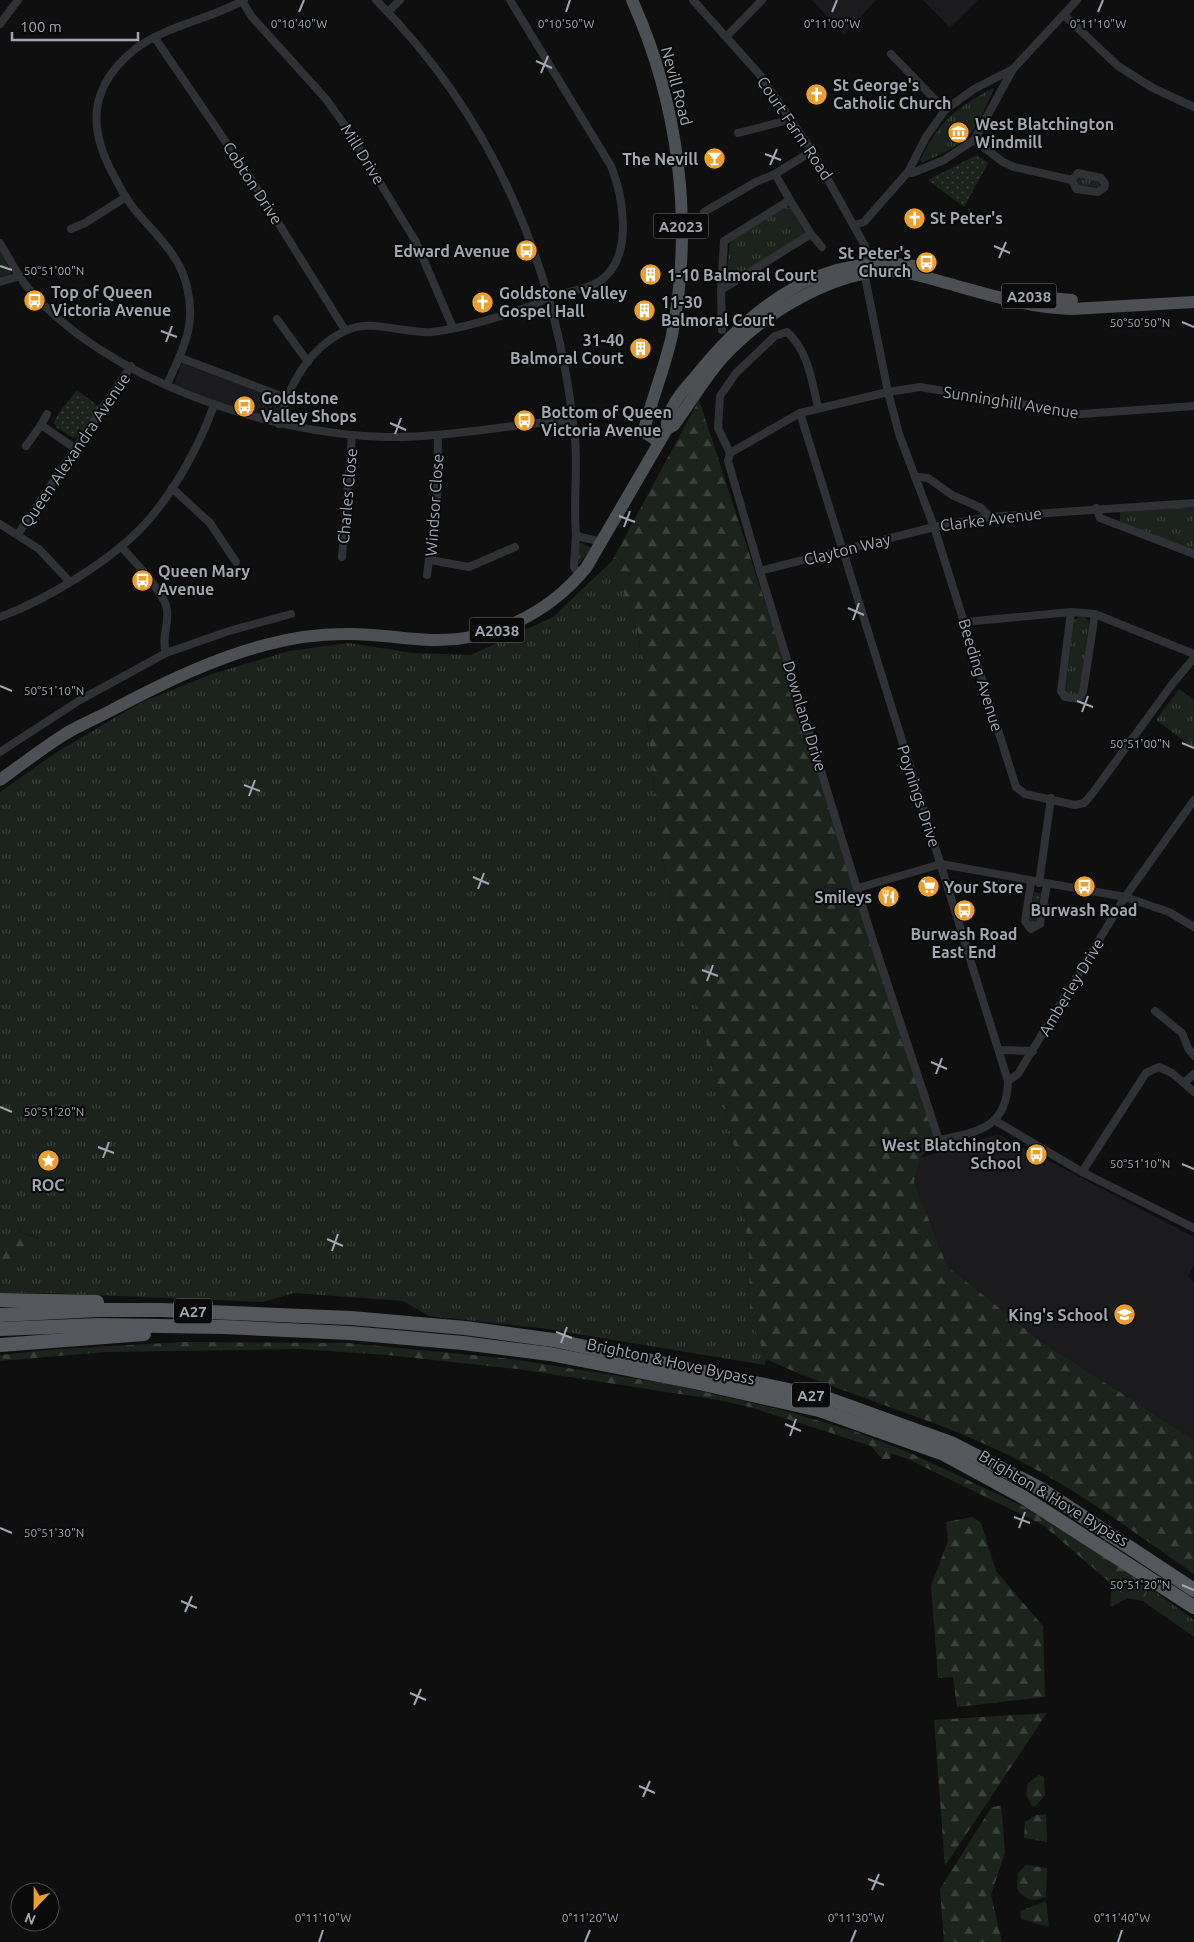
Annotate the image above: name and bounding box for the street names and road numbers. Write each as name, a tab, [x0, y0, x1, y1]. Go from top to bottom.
street label: Nevill Road	[658, 45, 696, 127]
street label: Court Farm Road	[754, 73, 836, 183]
street label: Mill Drive	[337, 121, 389, 187]
street label: Cobton Drive	[220, 138, 286, 228]
road number: A2023	[654, 214, 708, 238]
road number: A2038	[1002, 284, 1056, 308]
street label: Queen Alexandra Avenue	[17, 370, 133, 530]
street label: Sunninghill Avenue	[942, 382, 1080, 422]
street label: Charles Close	[334, 447, 360, 545]
street label: Windsor Close	[421, 453, 447, 557]
street label: Clarke Avenue	[939, 504, 1043, 534]
street label: Clayton Way	[802, 529, 893, 568]
street label: Beeding Avenue	[955, 616, 1007, 734]
road number: A2038	[470, 618, 524, 642]
street label: Downland Drive	[780, 659, 830, 773]
street label: Poynings Drive	[894, 743, 944, 849]
street label: Amberley Drive	[1035, 935, 1107, 1039]
road number: A27	[174, 1298, 212, 1324]
street label: Brighton & Hove Bypass	[585, 1334, 757, 1388]
road number: A27	[792, 1382, 830, 1408]
street label: Brighton & Hove Bypass	[976, 1446, 1132, 1550]

